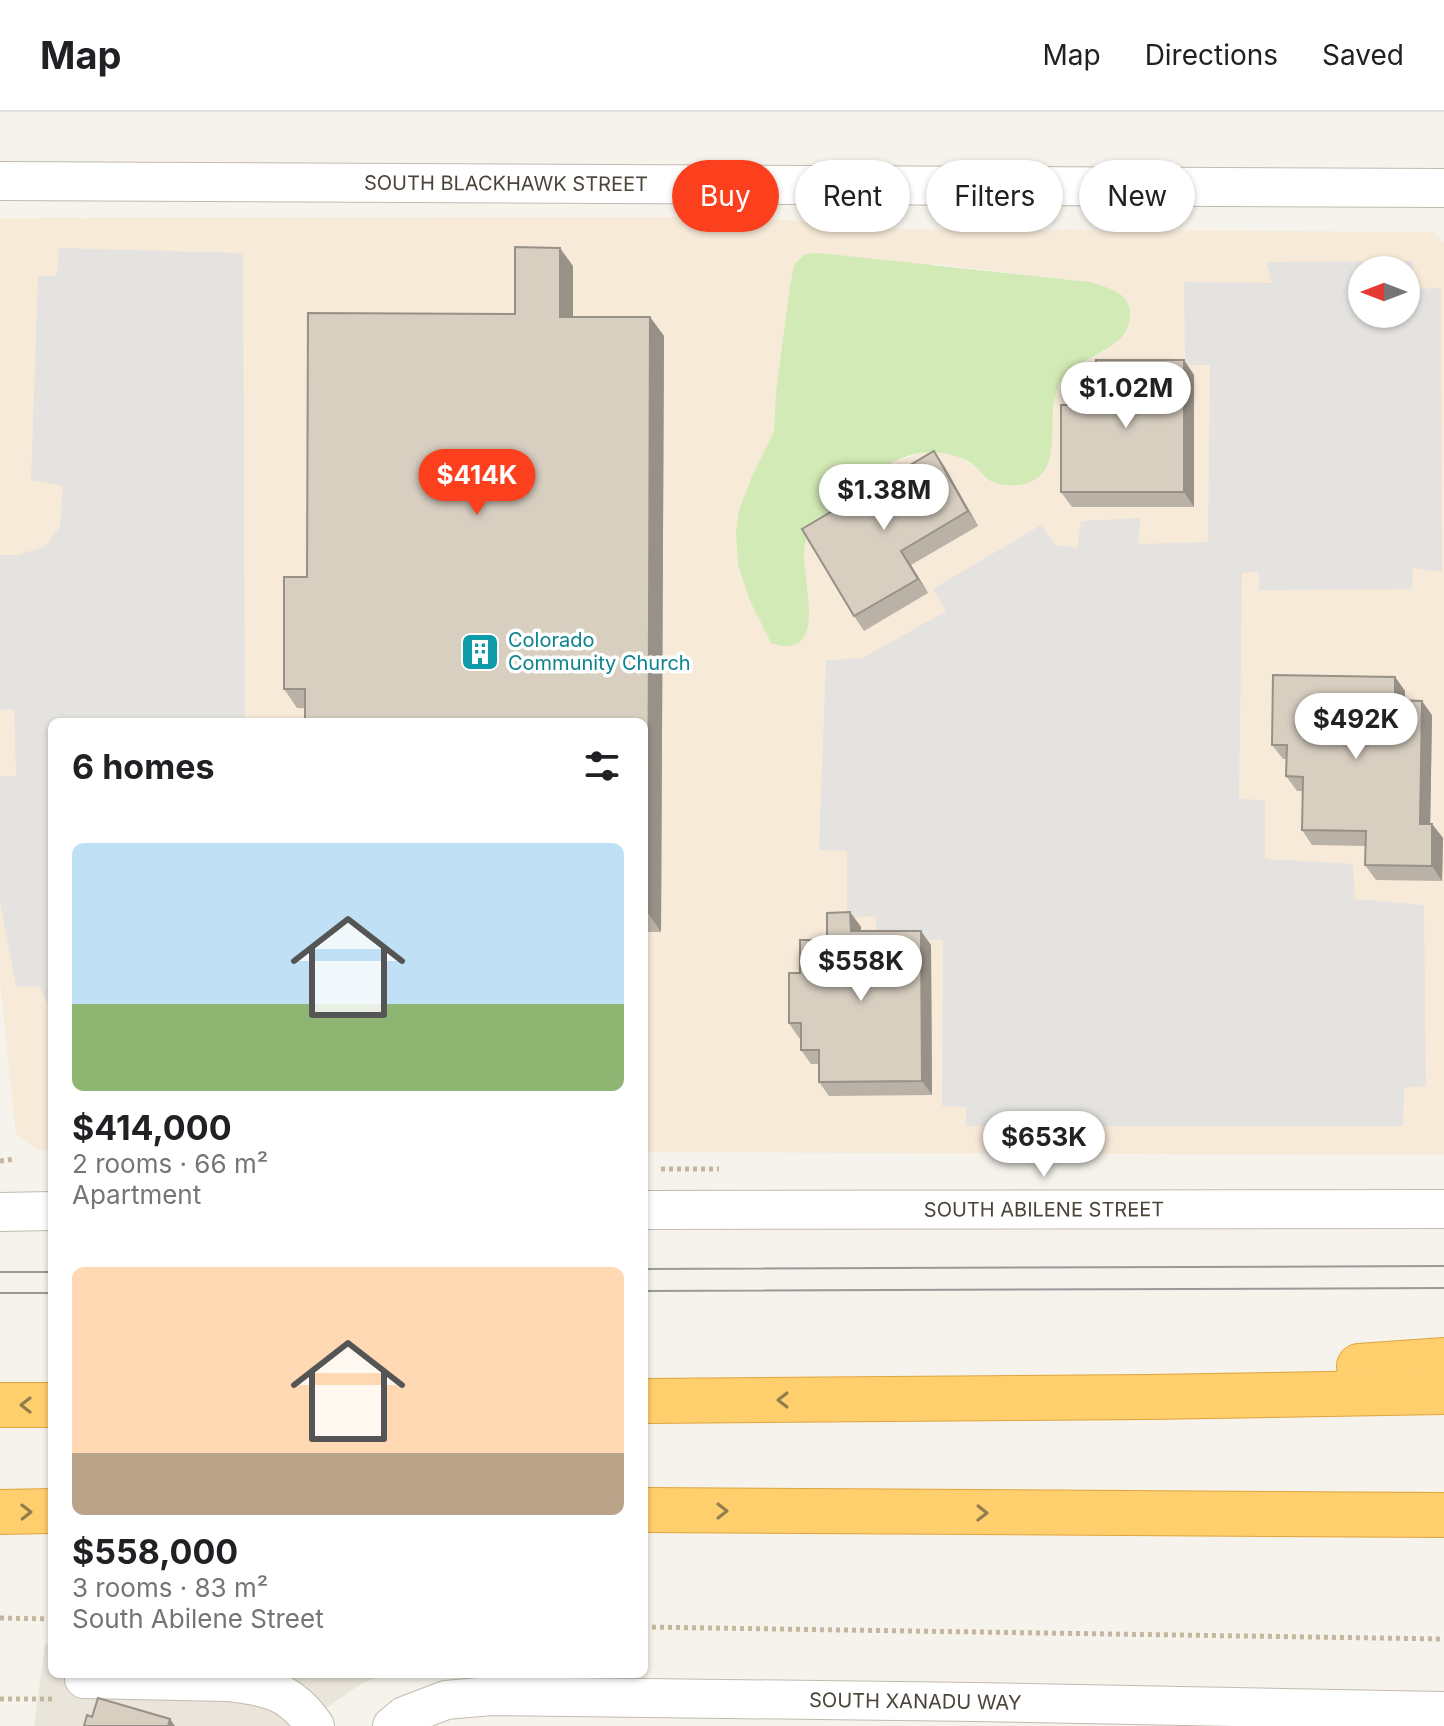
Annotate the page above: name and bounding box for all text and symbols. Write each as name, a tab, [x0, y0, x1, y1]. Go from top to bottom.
text: Map	[40, 32, 121, 78]
text: Map	[1042, 38, 1101, 72]
text: Directions	[1145, 38, 1278, 72]
text: Saved	[1322, 38, 1404, 72]
chip: Buy	[672, 160, 779, 232]
chip: Rent	[795, 160, 910, 232]
chip: Filters	[926, 160, 1063, 232]
chip: New	[1079, 160, 1195, 232]
street label: SOUTH BLACKHAWK STREET	[364, 171, 648, 196]
north arrow	[1348, 256, 1420, 328]
map controls	[1348, 256, 1420, 328]
pin: $1.02M	[1061, 362, 1191, 430]
text: $1.02M	[1079, 372, 1173, 403]
pin: $414K	[421, 449, 533, 517]
text: $414K	[436, 459, 518, 490]
pin: $1.38M	[819, 464, 949, 532]
text: $1.38M	[837, 474, 931, 505]
place label: Colorado Community Church	[508, 628, 691, 675]
building icon: Colorado Community Church	[459, 631, 501, 673]
pin: $492K	[1300, 693, 1412, 761]
text: $492K	[1313, 703, 1399, 734]
icon: filters	[580, 744, 624, 788]
text: 6 homes	[72, 746, 214, 787]
icon: home	[276, 895, 420, 1039]
pin: $558K	[805, 935, 917, 1003]
text: $558K	[818, 945, 904, 976]
text: $414,000	[72, 1107, 232, 1148]
pin: $653K	[988, 1111, 1100, 1179]
text: $653K	[1001, 1121, 1087, 1152]
text: 2 rooms · 66 m²	[72, 1148, 268, 1179]
text: Apartment	[72, 1179, 201, 1210]
street label: SOUTH ABILENE STREET	[924, 1197, 1164, 1222]
icon: home	[276, 1319, 420, 1463]
one-way arrow	[776, 1391, 789, 1409]
one-way arrow	[19, 1396, 32, 1414]
one-way arrow	[716, 1502, 729, 1520]
one-way arrow	[20, 1503, 33, 1520]
one-way arrow	[976, 1504, 989, 1521]
text: $558,000	[72, 1531, 238, 1572]
text: 3 rooms · 83 m²	[72, 1572, 268, 1603]
text: South Abilene Street	[72, 1603, 324, 1634]
street label: SOUTH XANADU WAY	[809, 1688, 1022, 1715]

